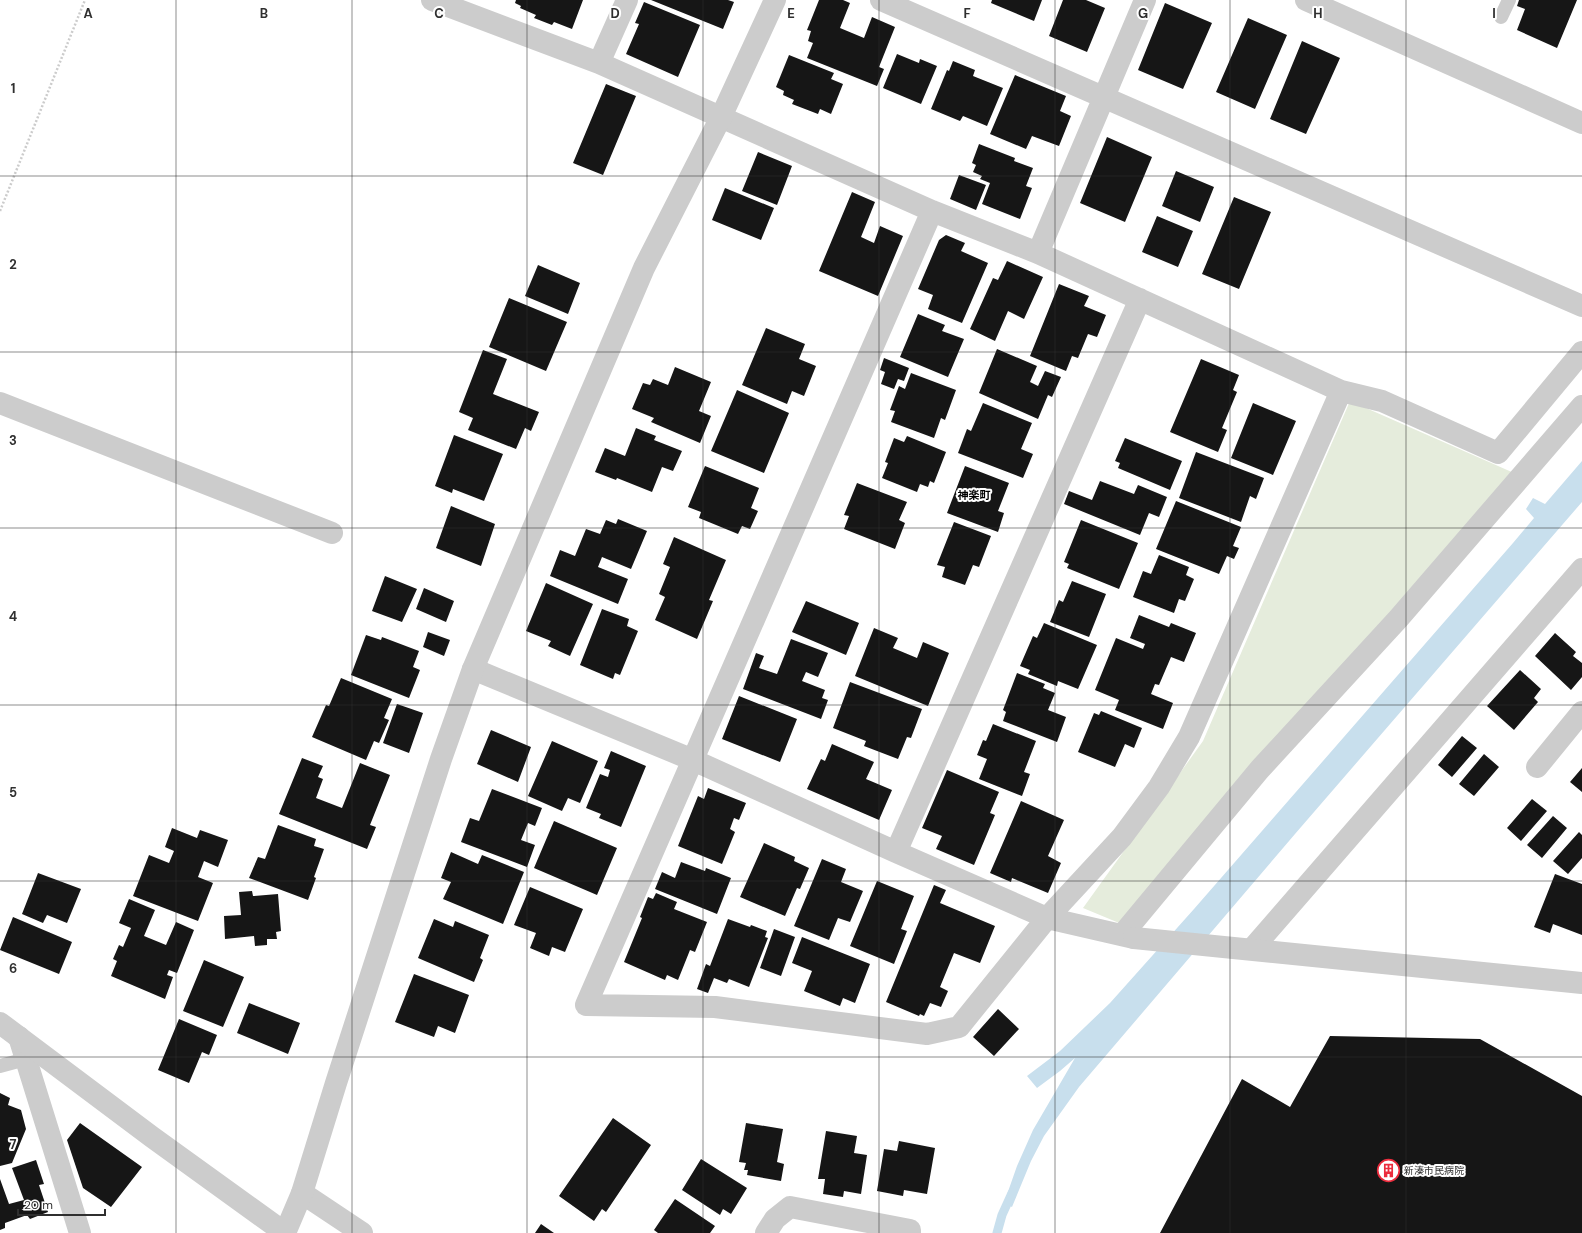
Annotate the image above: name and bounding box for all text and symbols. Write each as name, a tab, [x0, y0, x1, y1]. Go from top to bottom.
text: A	[83, 5, 93, 22]
text: B	[260, 5, 268, 22]
text: C	[434, 5, 444, 22]
text: D	[610, 5, 620, 22]
text: E	[787, 5, 795, 22]
text: F	[963, 5, 971, 22]
text: G	[1138, 5, 1148, 22]
text: H	[1313, 5, 1323, 22]
text: I	[1492, 5, 1496, 22]
text: 1	[11, 80, 15, 97]
text: 2	[9, 256, 17, 273]
text: 3	[9, 432, 17, 449]
district label: 神楽町	[958, 488, 991, 502]
text: 4	[9, 608, 17, 625]
text: 5	[9, 784, 17, 801]
text: 6	[9, 960, 17, 977]
text: 7	[10, 1136, 17, 1153]
building icon: 新湊市民病院	[1375, 1157, 1401, 1183]
place label: 新湊市民病院	[1404, 1164, 1464, 1177]
scale bar	[18, 1191, 105, 1217]
text: 20 m	[24, 1197, 53, 1213]

